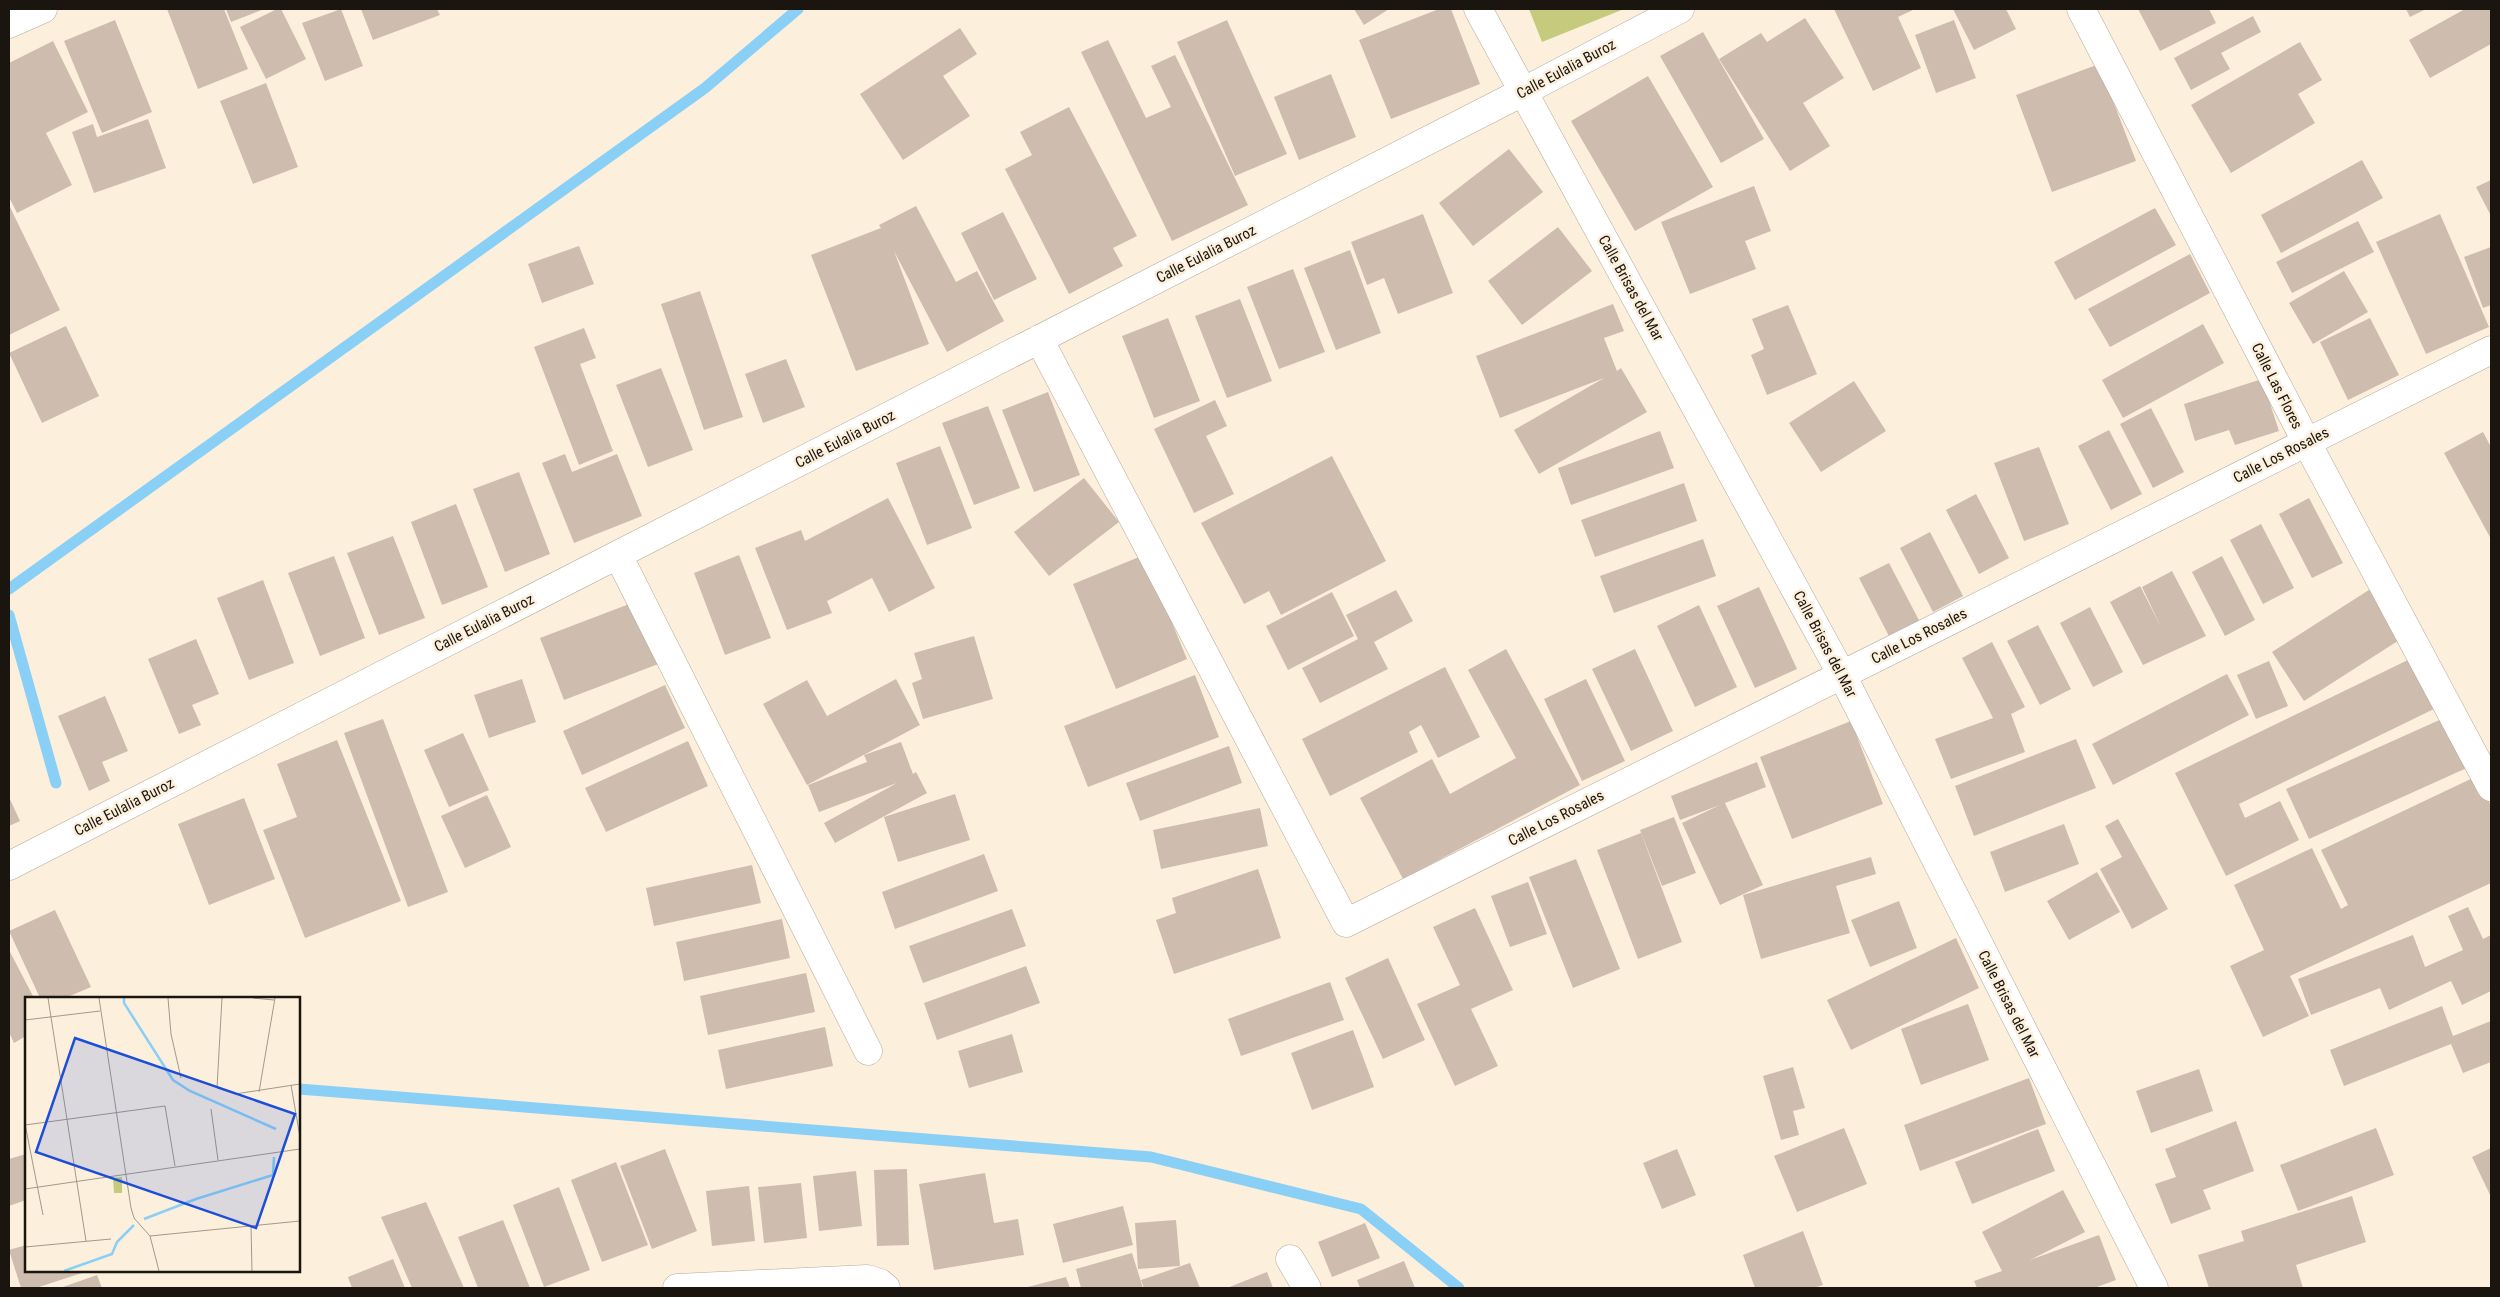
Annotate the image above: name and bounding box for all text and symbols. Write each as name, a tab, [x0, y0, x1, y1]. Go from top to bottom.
street label: Calle Eulalia Buroz	[1513, 35, 1619, 103]
street label: Calle Eulalia Buroz	[1153, 221, 1259, 287]
street label: Calle Brisas del Mar	[1595, 232, 1668, 344]
street label: Calle Las Flores	[2248, 340, 2306, 432]
street label: Calle Eulalia Buroz	[792, 406, 898, 472]
street label: Calle Los Rosales	[2230, 423, 2332, 487]
street label: Calle Brisas del Mar	[1789, 588, 1861, 701]
street label: Calle Eulalia Buroz	[431, 590, 537, 656]
street label: Calle Los Rosales	[1868, 604, 1970, 668]
street label: Calle Eulalia Buroz	[71, 774, 177, 840]
street label: Calle Los Rosales	[1505, 786, 1607, 850]
street label: Calle Brisas del Mar	[1974, 947, 2044, 1061]
inset map	[25, 997, 300, 1272]

